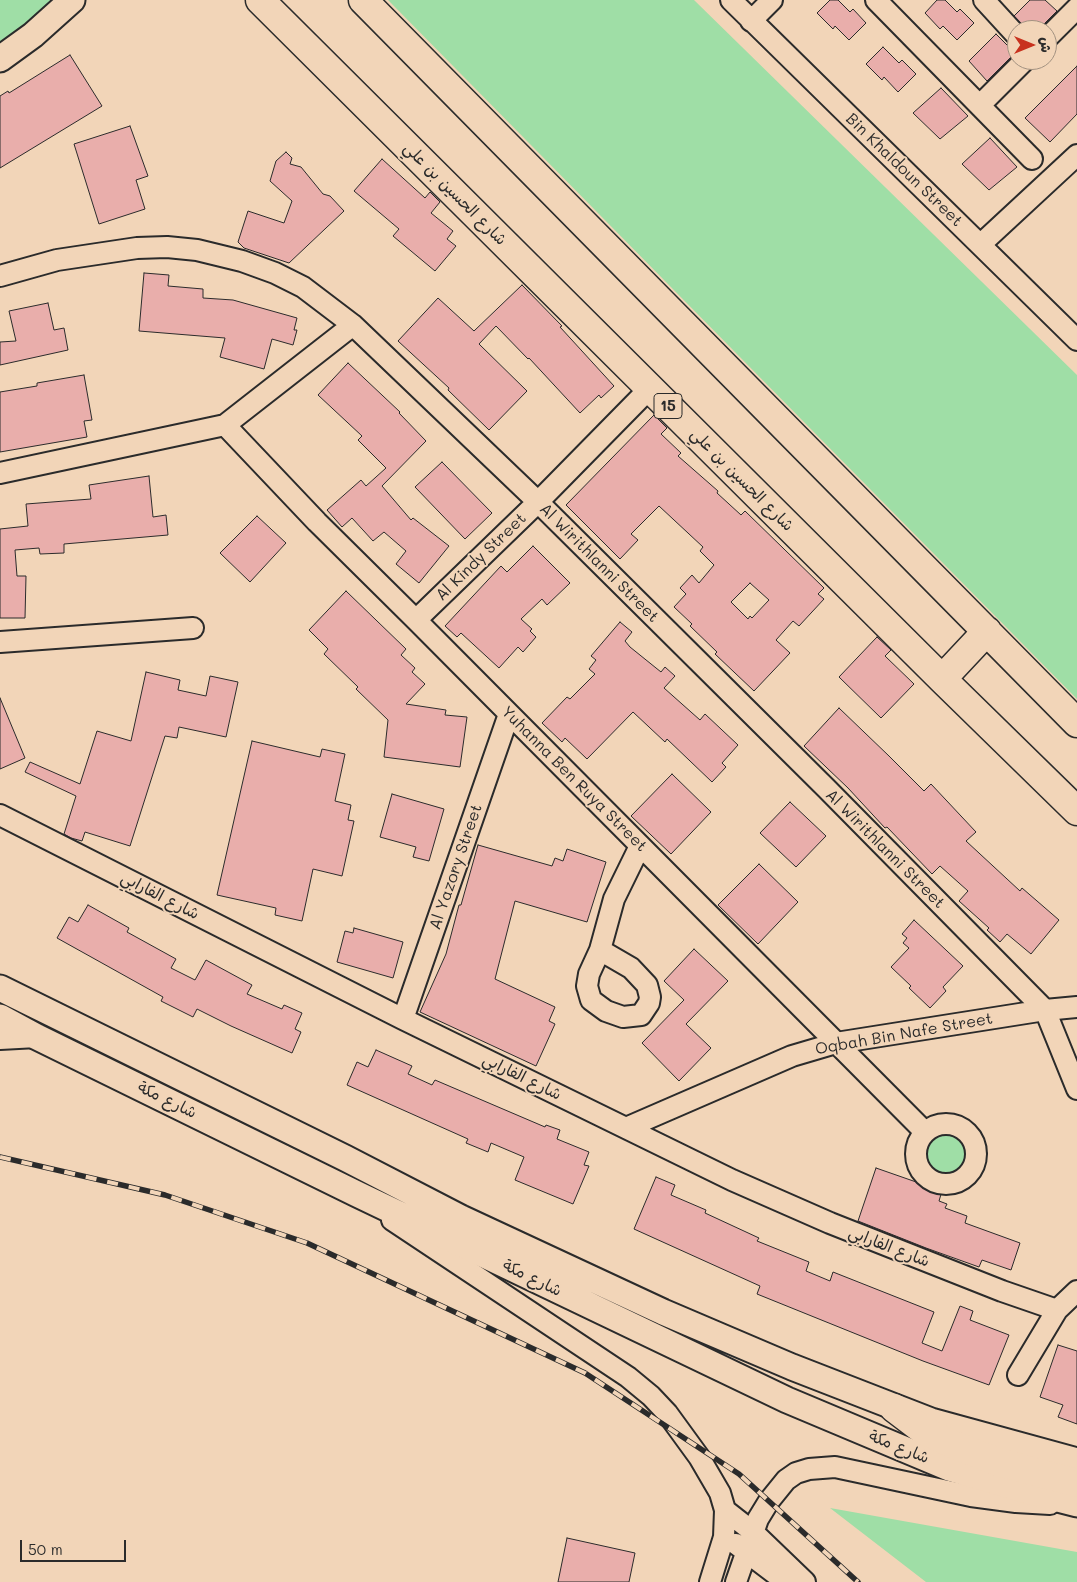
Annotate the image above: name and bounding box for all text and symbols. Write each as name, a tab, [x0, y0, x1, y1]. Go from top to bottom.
north arrow	[1007, 20, 1057, 70]
text: ش	[1037, 37, 1056, 53]
street label: Bin Khaldoun Street	[842, 109, 966, 231]
street label: شارع الحسين بن علي	[400, 139, 510, 249]
road number: 15	[654, 394, 682, 418]
street label: شارع الحسين بن علي	[687, 425, 797, 535]
street label: Al Wirithlanni Street	[535, 499, 663, 627]
street label: Al Kindy Street	[432, 509, 530, 605]
street label: Yuhanna Ben Ruya Street	[497, 702, 651, 856]
street label: Al Wirithlanni Street	[821, 785, 949, 913]
street label: Al Yazory Street	[426, 802, 486, 932]
street label: شارع الفارابي	[118, 868, 202, 924]
street label: Oqbah Bin Nafe Street	[814, 1009, 994, 1059]
street label: شارع الفارابي	[479, 1050, 565, 1104]
street label: شارع مكة	[134, 1077, 200, 1123]
street label: شارع الفارابي	[846, 1223, 932, 1271]
street label: شارع مكة	[499, 1255, 565, 1301]
street label: شارع مكة	[866, 1426, 932, 1468]
scale bar	[22, 1530, 129, 1562]
text: 50 m	[28, 1539, 63, 1559]

